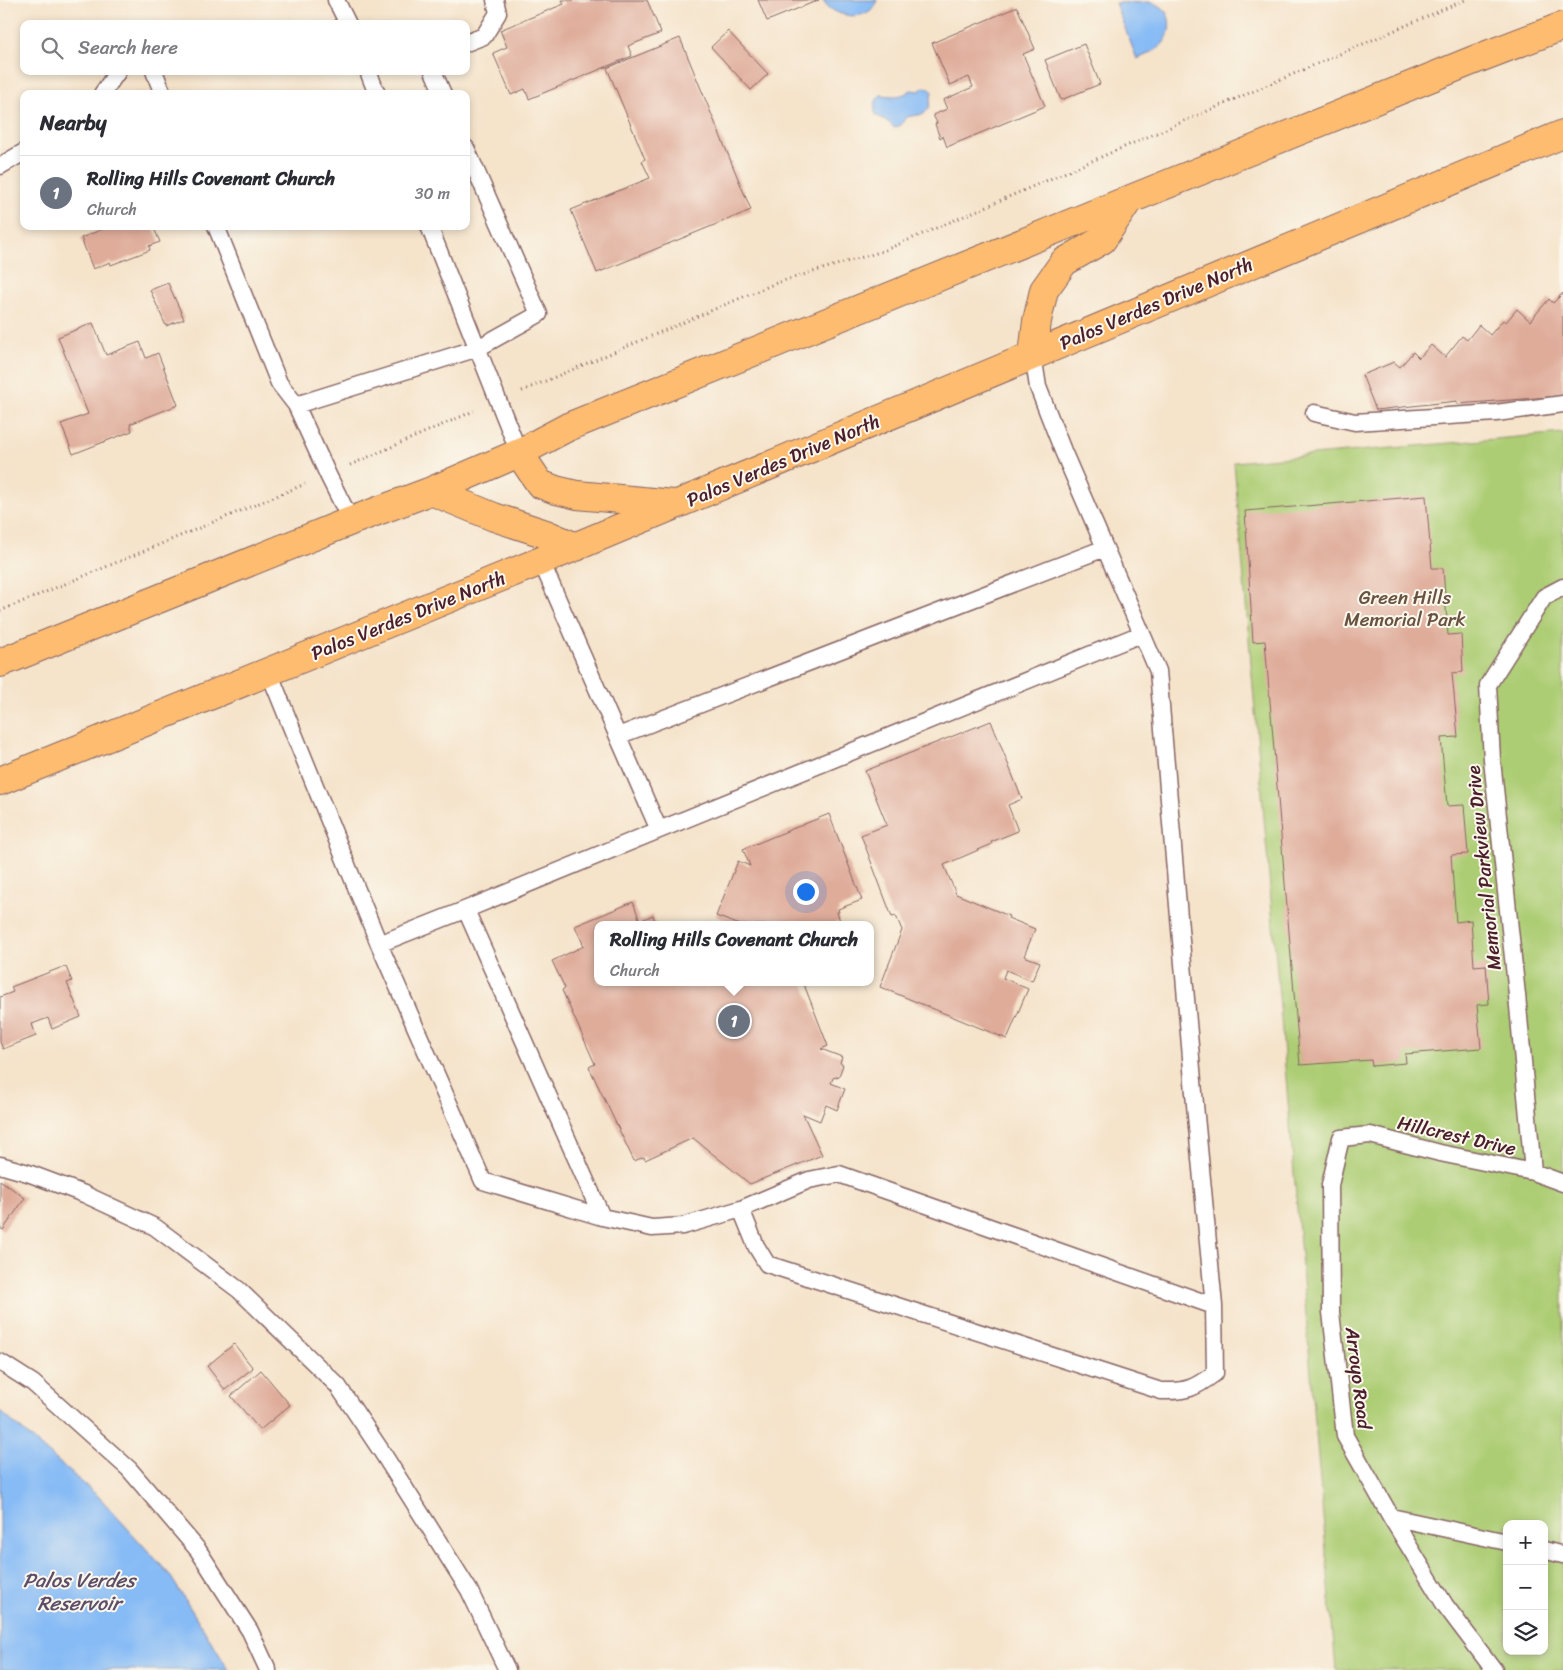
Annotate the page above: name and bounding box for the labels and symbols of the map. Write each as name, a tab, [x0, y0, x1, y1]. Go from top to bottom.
street label: Palos Verdes Drive North	[1054, 248, 1258, 359]
street label: Palos Verdes Drive North	[681, 405, 885, 516]
street label: Palos Verdes Drive North	[306, 561, 510, 670]
park label: Green Hills Memorial Park	[1344, 581, 1466, 636]
street label: Memorial Parkview Drive	[1456, 764, 1511, 972]
your location	[793, 879, 819, 905]
pin: 1	[718, 1002, 750, 1040]
street label: Hillcrest Drive	[1394, 1106, 1520, 1165]
street label: Arroyo Road	[1336, 1324, 1381, 1433]
water label: Palos Verdes Reservoir	[23, 1563, 138, 1621]

